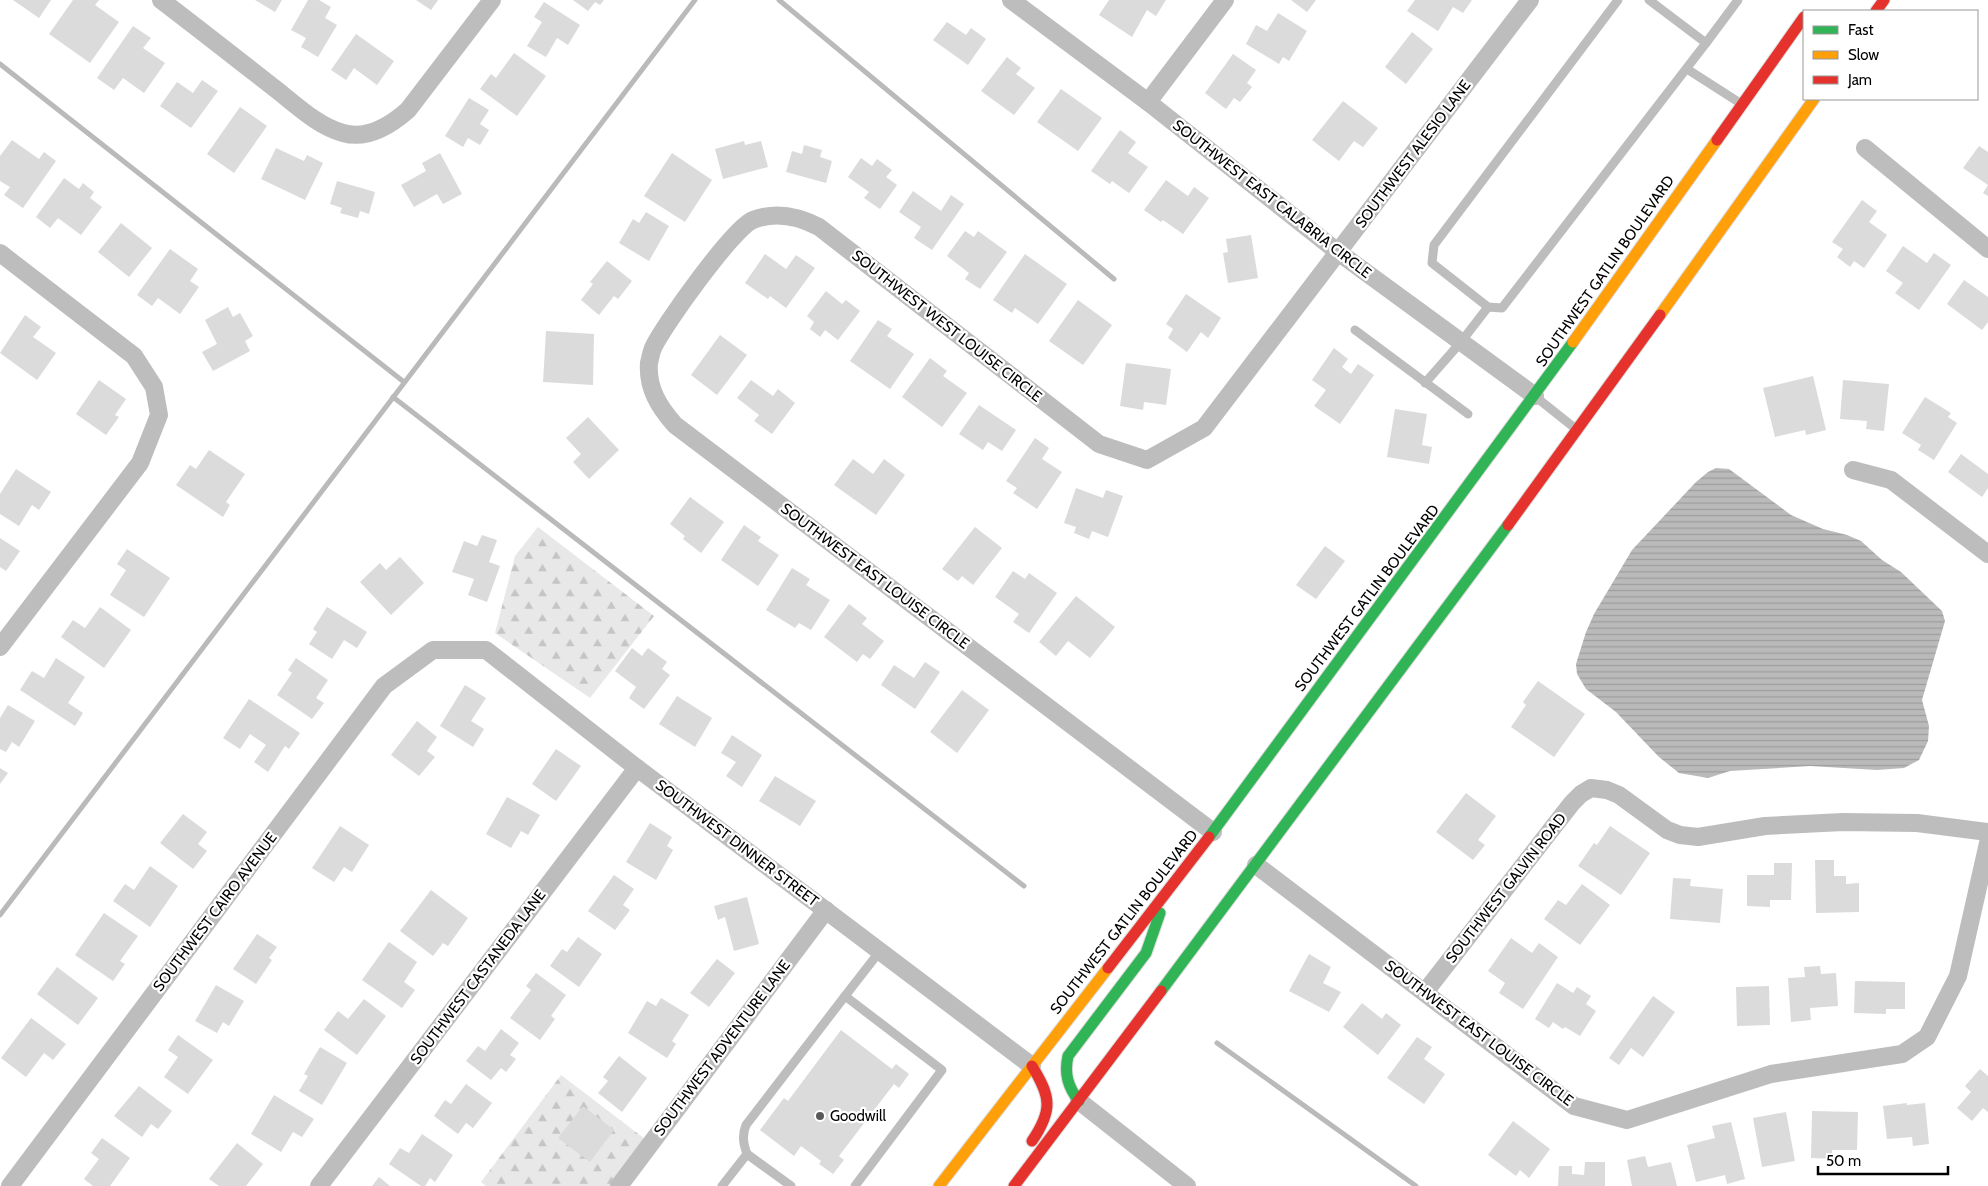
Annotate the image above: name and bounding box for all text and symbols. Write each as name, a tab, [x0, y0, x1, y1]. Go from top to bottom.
legend	[1803, 10, 1978, 100]
text: Fast	[1848, 21, 1873, 39]
text: Slow	[1848, 46, 1879, 64]
text: Jam	[1847, 71, 1872, 89]
street label: SOUTHWEST ALESIO LANE	[1351, 76, 1475, 232]
street label: SOUTHWEST EAST CALABRIA CIRCLE	[1169, 116, 1375, 282]
street label: SOUTHWEST GATLIN BOULEVARD	[1532, 172, 1678, 370]
street label: SOUTHWEST WEST LOUISE CIRCLE	[848, 246, 1046, 406]
street label: SOUTHWEST EAST LOUISE CIRCLE	[777, 499, 973, 653]
street label: SOUTHWEST GATLIN BOULEVARD	[1291, 501, 1443, 695]
street label: SOUTHWEST DINNER STREET	[652, 776, 822, 910]
street label: SOUTHWEST GALVIN ROAD	[1442, 809, 1570, 967]
street label: SOUTHWEST GATLIN BOULEVARD	[1046, 826, 1202, 1018]
street label: SOUTHWEST CAIRO AVENUE	[149, 829, 281, 995]
street label: SOUTHWEST CASTANEDA LANE	[406, 886, 550, 1068]
street label: SOUTHWEST ADVENTURE LANE	[650, 956, 794, 1140]
street label: SOUTHWEST EAST LOUISE CIRCLE	[1381, 956, 1577, 1110]
place label: Goodwill	[830, 1107, 886, 1125]
marker: Goodwill	[814, 1110, 826, 1122]
scale bar	[1818, 1144, 1948, 1176]
text: 50 m	[1826, 1152, 1861, 1170]

